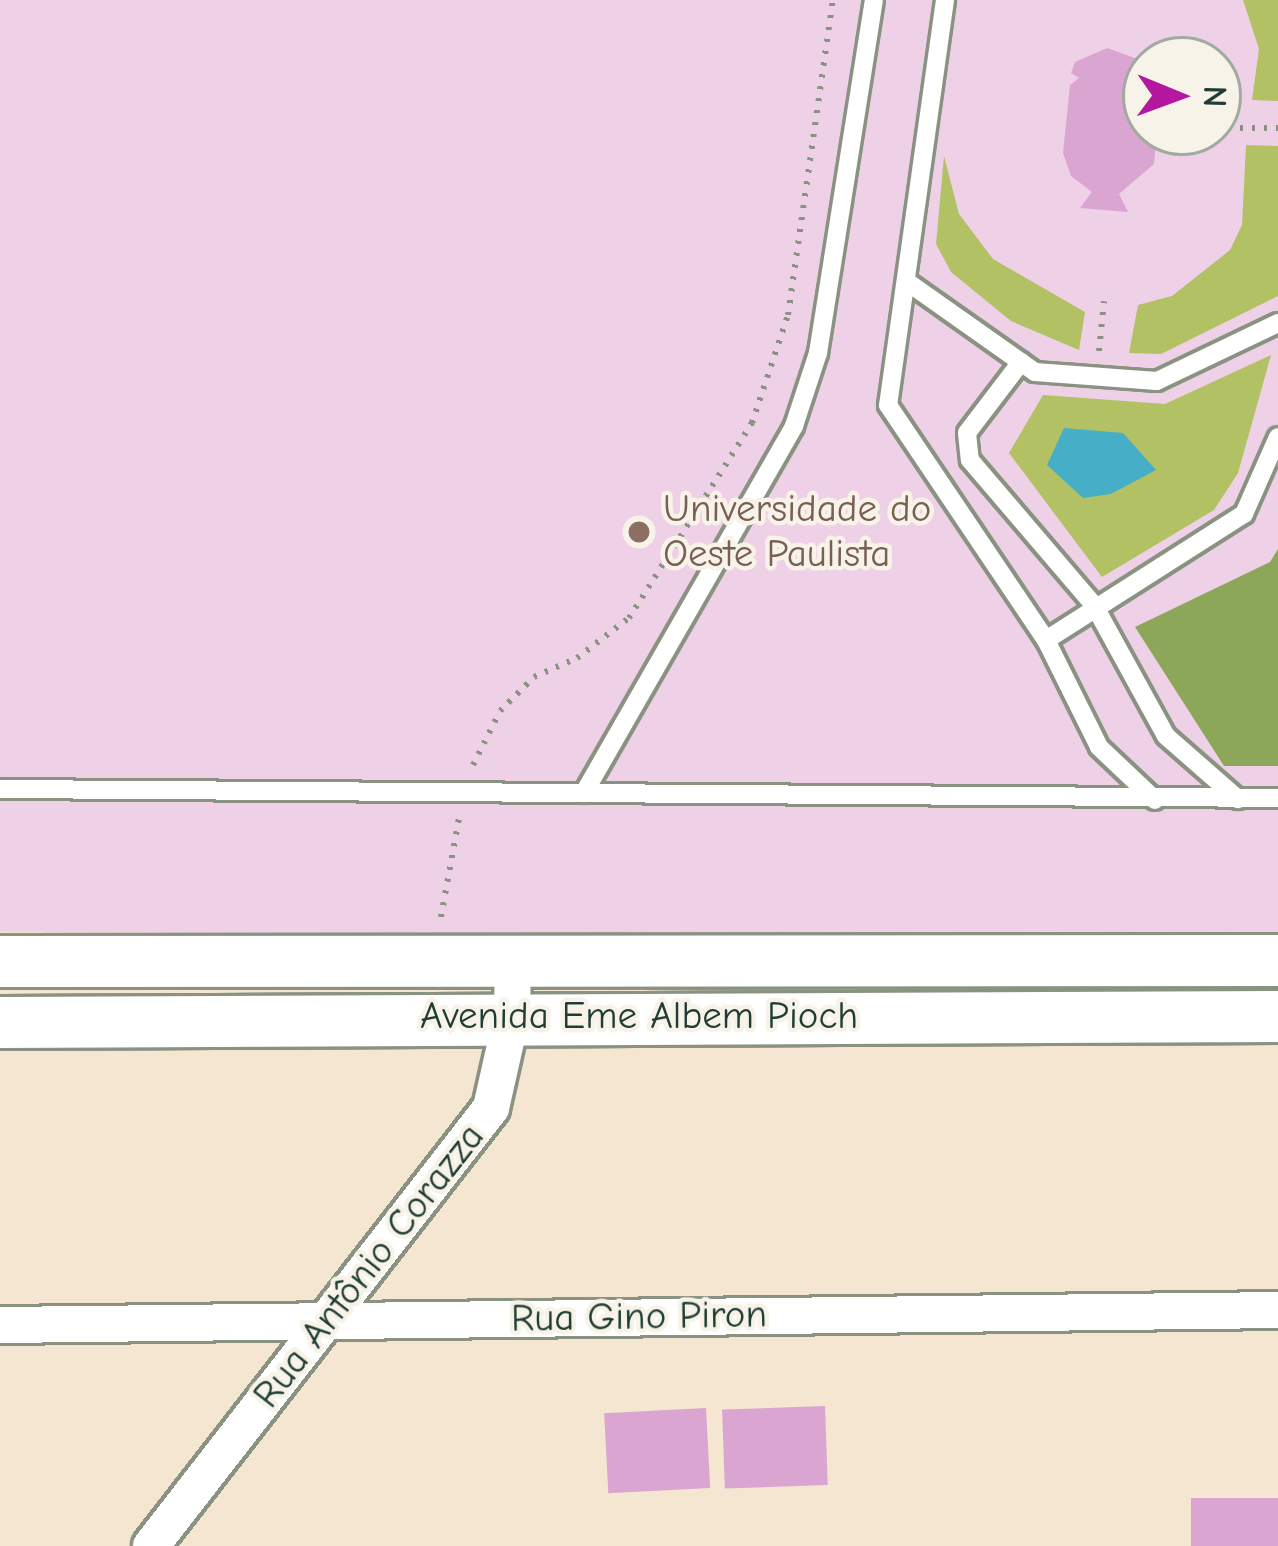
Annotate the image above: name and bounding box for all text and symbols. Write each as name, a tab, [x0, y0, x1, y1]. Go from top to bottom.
north arrow	[1122, 36, 1242, 156]
text: N	[1196, 85, 1234, 108]
place label: Universidade do Oeste Paulista	[663, 487, 931, 578]
marker: Universidade do Oeste Paulista	[626, 519, 652, 545]
street label: Avenida Eme Albem Pioch	[420, 993, 858, 1039]
street label: Rua Antônio Corazza	[243, 1115, 495, 1417]
street label: Rua Gino Piron	[511, 1291, 767, 1343]

